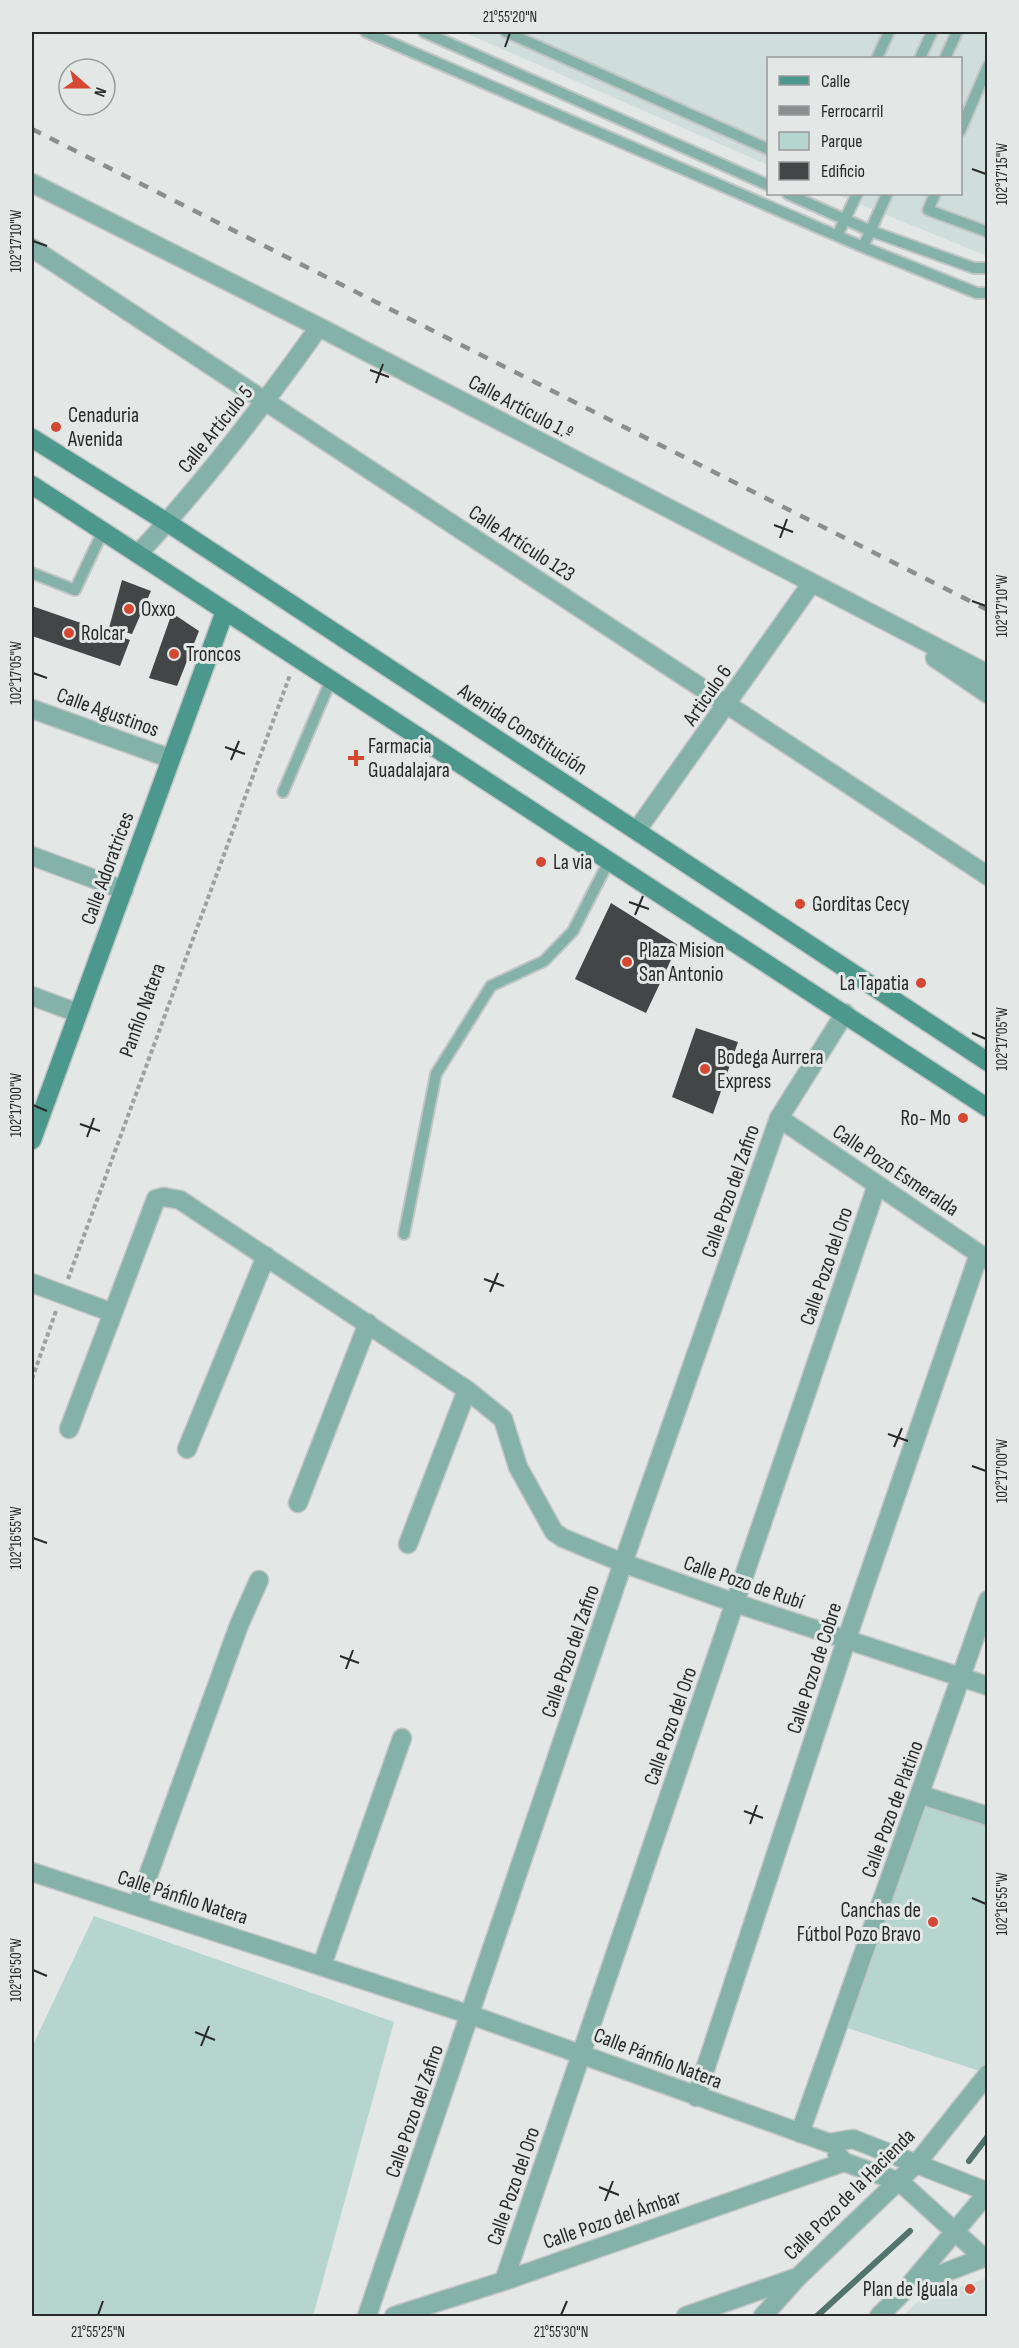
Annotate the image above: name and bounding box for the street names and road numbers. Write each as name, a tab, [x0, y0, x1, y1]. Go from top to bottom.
street label: Calle Artículo 1.º	[464, 369, 577, 445]
street label: Calle Artículo 5	[173, 381, 258, 478]
street label: Calle Artículo 123	[464, 500, 580, 587]
street label: Articulo 6	[677, 660, 737, 731]
street label: Avenida Constitución	[453, 678, 592, 780]
street label: Calle Agustinos	[53, 682, 162, 743]
street label: Calle Adoratrices	[76, 808, 139, 928]
street label: Panfilo Natera	[114, 960, 171, 1061]
street label: Calle Pozo Esmeralda	[828, 1119, 964, 1222]
street label: Calle Pozo del Zafiro	[696, 1121, 765, 1261]
street label: Calle Pozo del Oro	[795, 1204, 858, 1329]
street label: Calle Pozo de Rubí	[680, 1550, 807, 1615]
street label: Calle Pozo del Zafiro	[536, 1581, 605, 1721]
street label: Calle Pozo de Cobre	[782, 1599, 847, 1737]
street label: Calle Pozo del Oro	[639, 1664, 702, 1789]
street label: Calle Pozo de Platino	[856, 1737, 929, 1881]
street label: Calle Pánfilo Natera	[115, 1865, 251, 1930]
street label: Calle Pánfilo Natera	[590, 2023, 726, 2094]
street label: Calle Pozo del Zafiro	[380, 2041, 449, 2181]
street label: Calle Pozo de la Hacienda	[778, 2123, 920, 2265]
street label: Calle Pozo del Oro	[482, 2124, 545, 2249]
street label: Calle Pozo del Ámbar	[540, 2184, 684, 2255]

